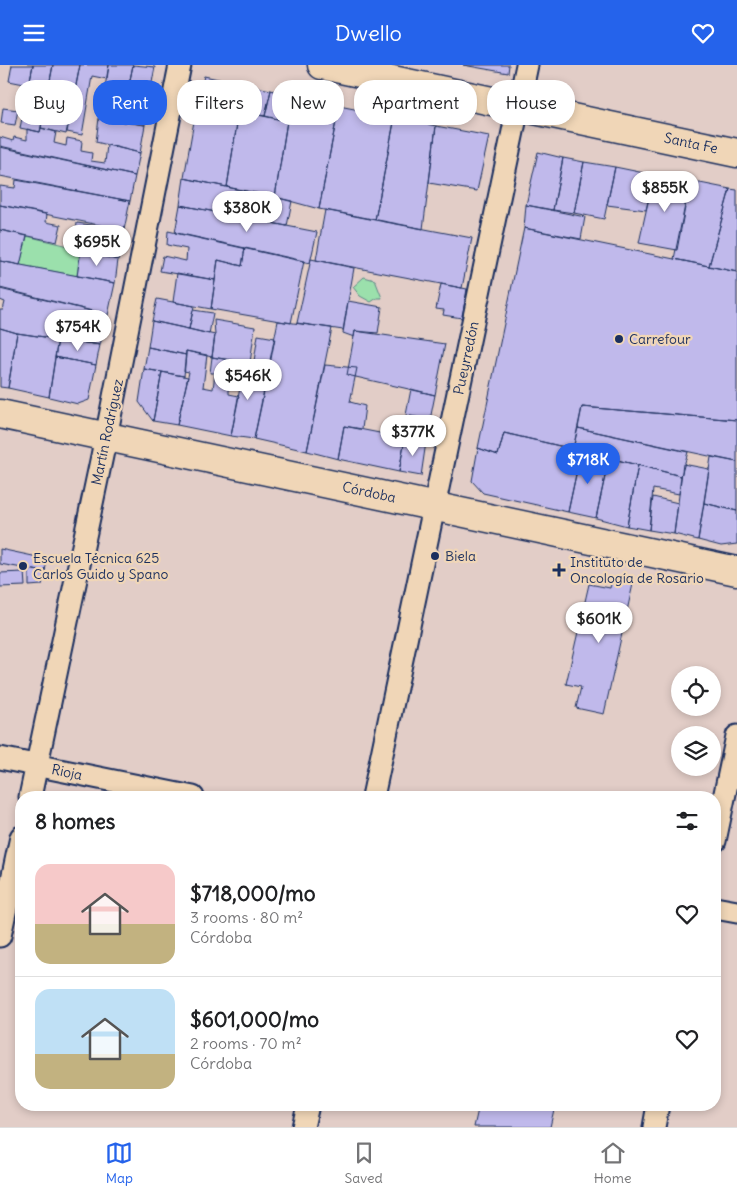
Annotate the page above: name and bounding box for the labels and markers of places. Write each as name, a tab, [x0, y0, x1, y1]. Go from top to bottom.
pin: $855K	[630, 171, 700, 213]
pin: $380K	[212, 191, 282, 233]
pin: $695K	[62, 225, 132, 267]
pin: $754K	[43, 309, 113, 352]
place label: Carrefour	[629, 330, 691, 348]
marker: Carrefour	[613, 333, 625, 345]
pin: $546K	[213, 359, 283, 401]
pin: $377K	[378, 415, 448, 457]
pin: $718K	[553, 443, 623, 485]
place label: Biela	[445, 547, 476, 565]
place label: Escuela Técnica 625 Carlos Guido y Spano	[33, 549, 169, 583]
marker: Biela	[429, 550, 441, 562]
place label: Instituto de Oncología de Rosario	[570, 553, 704, 587]
marker: Escuela Técnica 625 Carlos Guido y Spano	[17, 560, 29, 572]
marker: Instituto de Oncología de Rosario	[552, 563, 566, 577]
pin: $601K	[564, 601, 634, 644]

